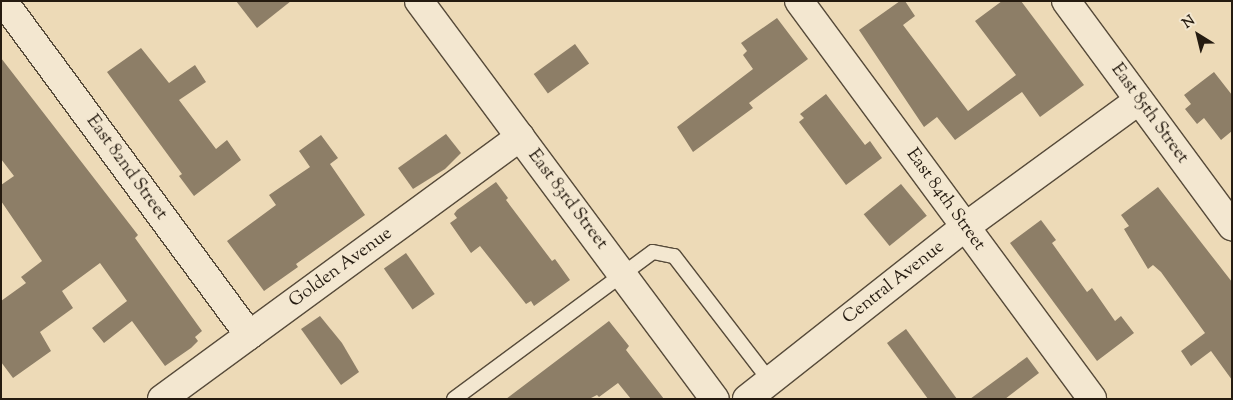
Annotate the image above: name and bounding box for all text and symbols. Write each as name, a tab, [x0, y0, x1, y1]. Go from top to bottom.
north arrow	[1173, 10, 1223, 60]
text: N	[1179, 11, 1200, 34]
street label: East 85th Street	[1105, 60, 1193, 168]
street label: East 82nd Street	[81, 111, 171, 225]
street label: East 84th Street	[901, 145, 989, 255]
street label: East 83rd Street	[522, 146, 612, 254]
street label: Golden Avenue	[285, 223, 397, 313]
street label: Central Avenue	[839, 237, 949, 329]

